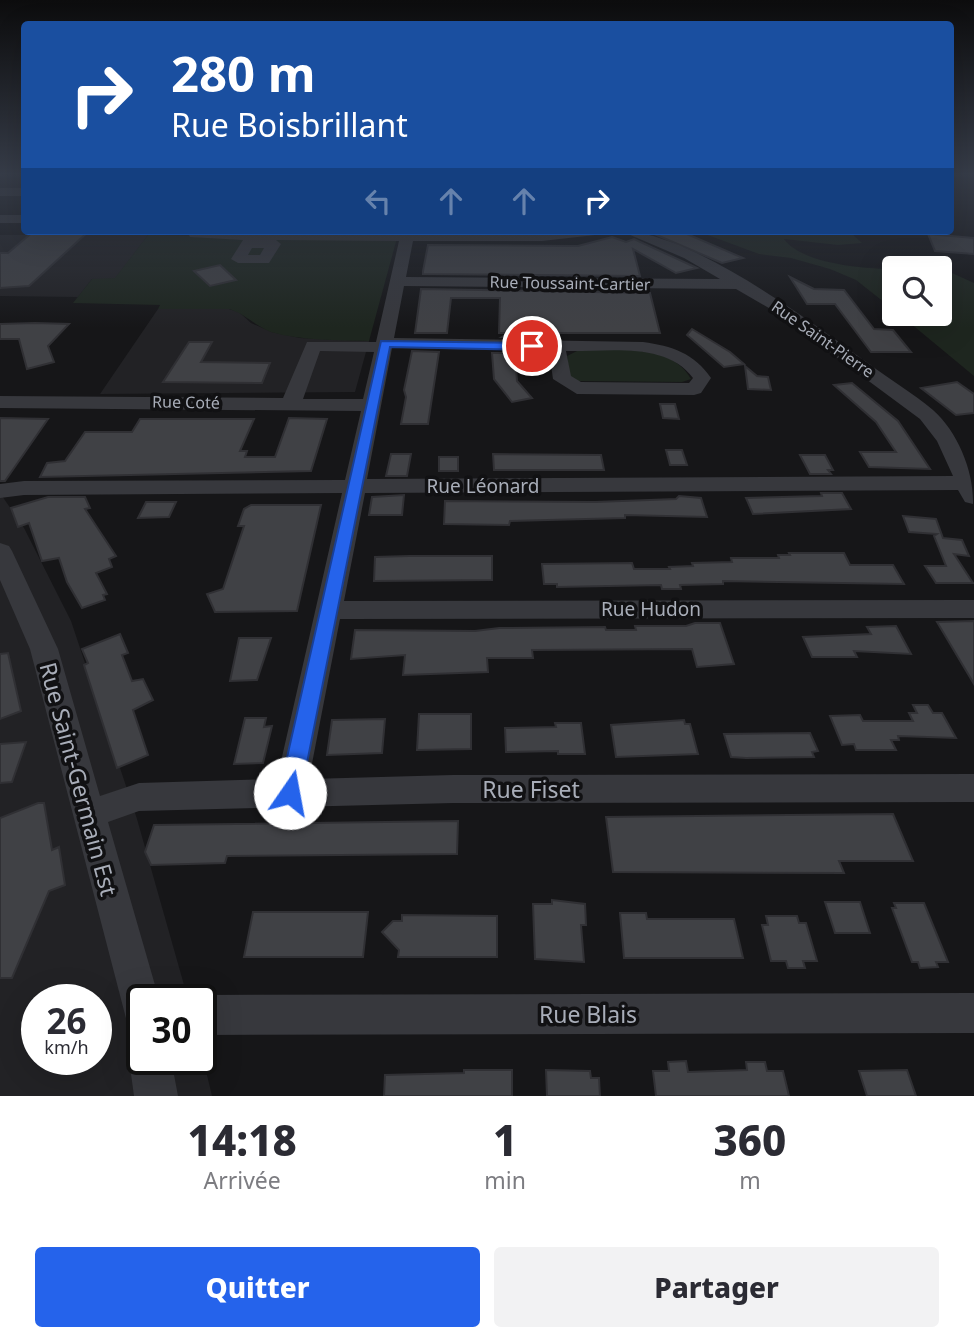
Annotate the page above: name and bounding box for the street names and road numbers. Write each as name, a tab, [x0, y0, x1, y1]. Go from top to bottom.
street label: Rue Toussaint-Cartier	[489, 271, 651, 295]
street label: Rue Saint-Pierre	[767, 295, 879, 383]
street label: Rue Coté	[152, 390, 220, 414]
street label: Rue Léonard	[427, 473, 539, 499]
street label: Rue Hudon	[601, 596, 701, 622]
street label: Rue Saint-Germain Est	[32, 659, 126, 899]
street label: Rue Fiset	[482, 773, 580, 805]
street label: Rue Blais	[539, 998, 637, 1030]

